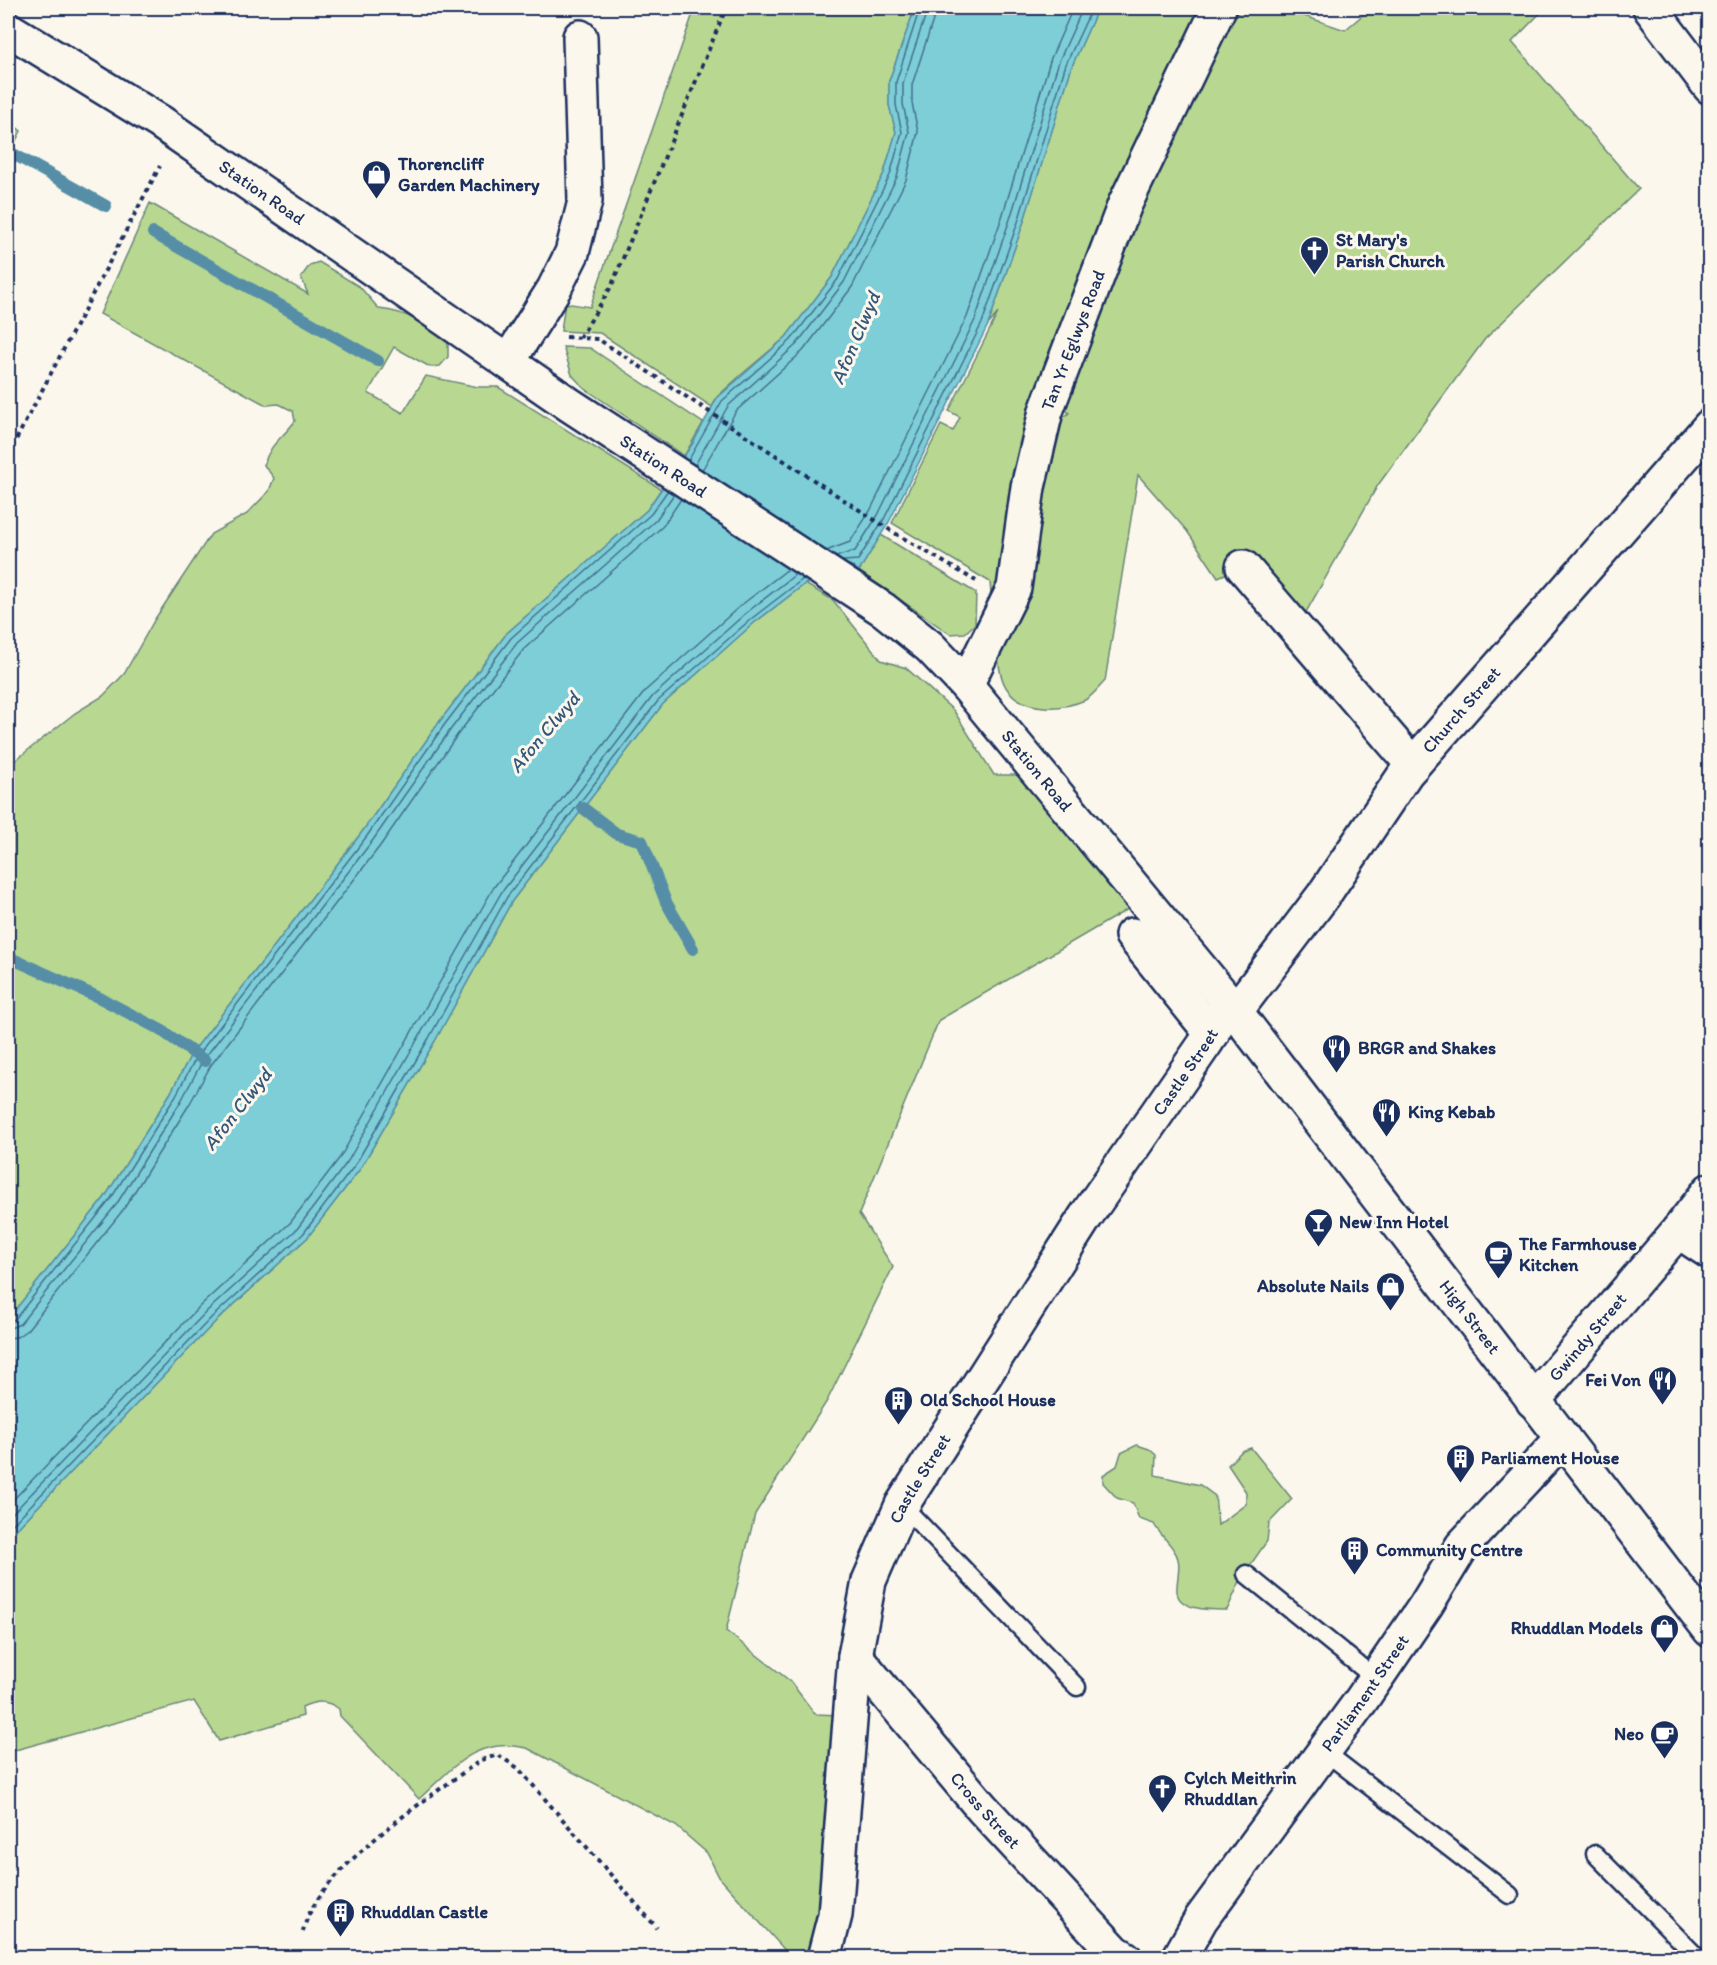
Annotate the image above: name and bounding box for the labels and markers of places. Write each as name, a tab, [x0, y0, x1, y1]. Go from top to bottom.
place label: Thorencliff Garden Machinery	[397, 153, 540, 196]
shop icon: Thorencliff Garden Machinery	[361, 158, 393, 200]
place label: St Mary's Parish Church	[1336, 229, 1445, 272]
church icon: St Mary's Parish Church	[1299, 234, 1331, 276]
restaurant icon: BRGR and Shakes	[1321, 1032, 1353, 1074]
place label: BRGR and Shakes	[1358, 1037, 1496, 1059]
restaurant icon: King Kebab	[1371, 1096, 1403, 1138]
place label: King Kebab	[1408, 1101, 1495, 1123]
bar icon: New Inn Hotel	[1302, 1206, 1334, 1248]
place label: New Inn Hotel	[1339, 1211, 1450, 1233]
place label: The Farmhouse Kitchen	[1518, 1233, 1637, 1276]
cafe icon: The Farmhouse Kitchen	[1482, 1238, 1514, 1280]
shop icon: Absolute Nails	[1374, 1270, 1406, 1312]
place label: Absolute Nails	[1256, 1275, 1369, 1297]
restaurant icon: Fei Von	[1646, 1364, 1678, 1406]
place label: Fei Von	[1585, 1369, 1642, 1391]
building icon: Old School House	[883, 1384, 915, 1426]
place label: Old School House	[920, 1389, 1056, 1411]
building icon: Parliament House	[1444, 1442, 1476, 1484]
place label: Parliament House	[1481, 1447, 1620, 1469]
building icon: Community Centre	[1339, 1534, 1371, 1576]
place label: Community Centre	[1376, 1539, 1523, 1561]
shop icon: Rhuddlan Models	[1648, 1612, 1680, 1654]
place label: Rhuddlan Models	[1511, 1617, 1643, 1639]
cafe icon: Neo	[1649, 1718, 1681, 1760]
place label: Neo	[1614, 1723, 1644, 1745]
place label: Cylch Meithrin Rhuddlan	[1184, 1767, 1297, 1810]
church icon: Cylch Meithrin Rhuddlan	[1147, 1772, 1179, 1814]
building icon: Rhuddlan Castle	[324, 1896, 356, 1938]
place label: Rhuddlan Castle	[361, 1901, 488, 1923]

